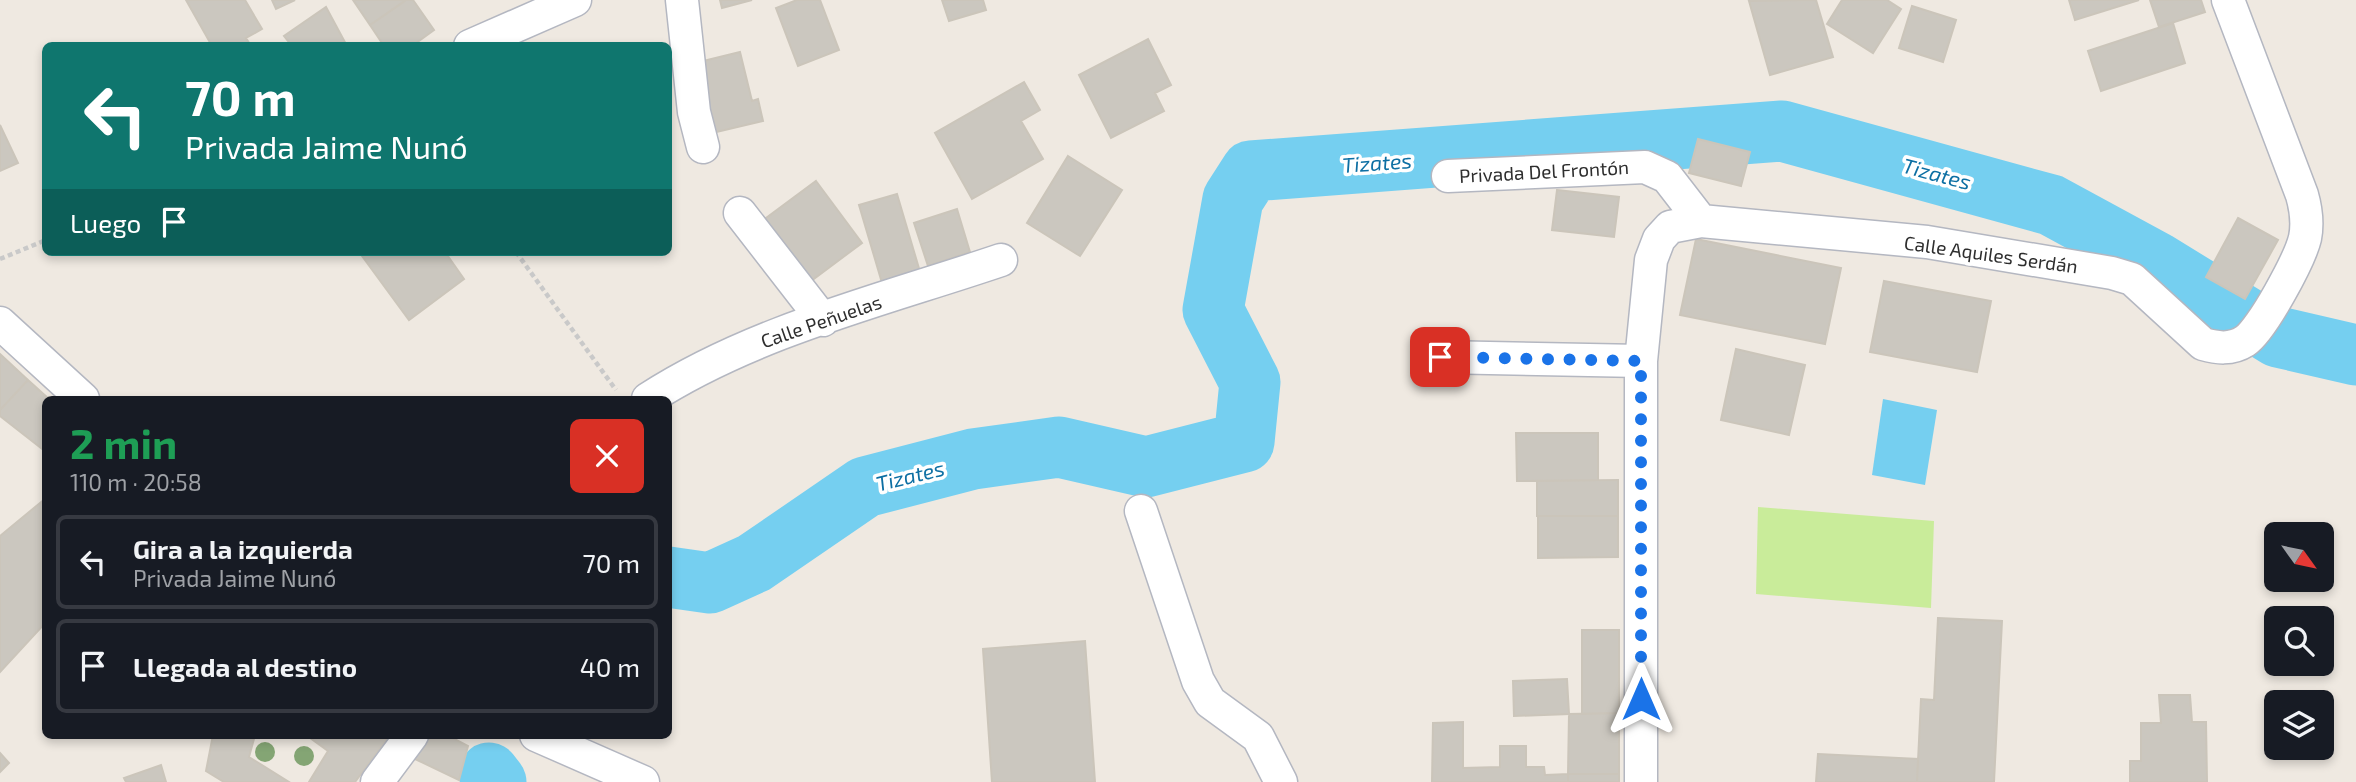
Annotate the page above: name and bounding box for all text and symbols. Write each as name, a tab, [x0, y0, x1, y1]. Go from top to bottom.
text: 70 m	[185, 67, 296, 126]
icon: left	[70, 70, 161, 161]
text: Privada Jaime Nunó	[185, 127, 468, 165]
water label: Tizates	[1341, 147, 1413, 177]
water label: Tizates	[1900, 152, 1974, 194]
street label: Privada Del Frontón	[1459, 155, 1629, 187]
icon: arrive	[155, 203, 193, 241]
text: Luego	[70, 207, 141, 238]
street label: Calle Aquiles Serdán	[1903, 230, 2079, 278]
street label: Calle Peñuelas	[758, 290, 884, 352]
pin	[1410, 327, 1470, 387]
icon: arrive	[1421, 338, 1459, 376]
text: 2 min	[70, 417, 177, 467]
button: close	[570, 419, 644, 493]
water label: Tizates	[873, 454, 947, 496]
text: 110 m · 20:58	[70, 468, 202, 496]
north arrow	[2264, 522, 2334, 592]
map controls	[2264, 522, 2334, 760]
text: Gira a la izquierda	[133, 533, 353, 564]
icon: left	[74, 543, 112, 581]
text: 70 m	[582, 547, 640, 578]
text: Privada Jaime Nunó	[133, 564, 336, 592]
button: search	[2264, 606, 2334, 676]
icon: arrive	[74, 647, 112, 685]
text: Llegada al destino	[133, 651, 357, 682]
text: 40 m	[580, 651, 640, 682]
position arrow	[1604, 662, 1678, 736]
button: layers	[2264, 690, 2334, 760]

